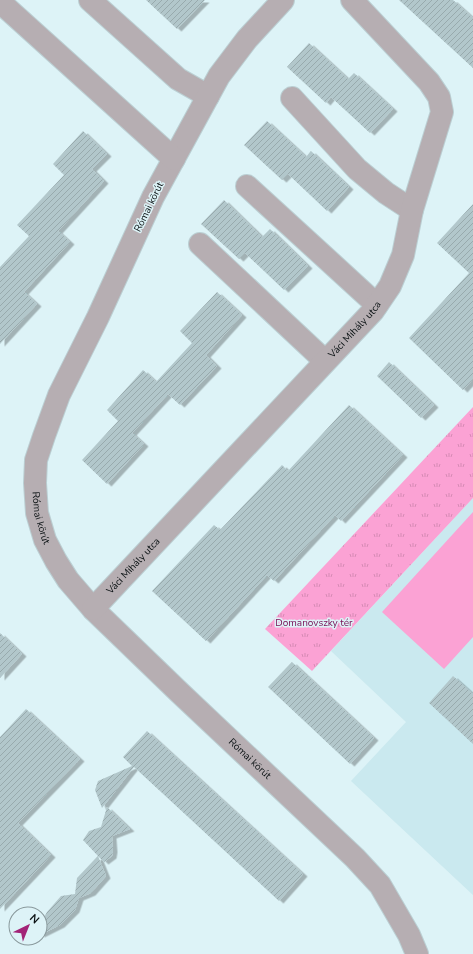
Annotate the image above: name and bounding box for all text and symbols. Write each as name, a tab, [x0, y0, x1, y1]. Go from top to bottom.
street label: Római körút	[131, 179, 167, 234]
street label: Váci Mihály utca	[325, 298, 385, 362]
street label: Római körút	[29, 491, 53, 548]
street label: Váci Mihály utca	[103, 535, 163, 598]
park label: Domanovszky tér	[275, 616, 353, 630]
street label: Római körút	[225, 735, 275, 783]
north arrow	[8, 906, 48, 946]
text: N	[26, 911, 43, 927]

